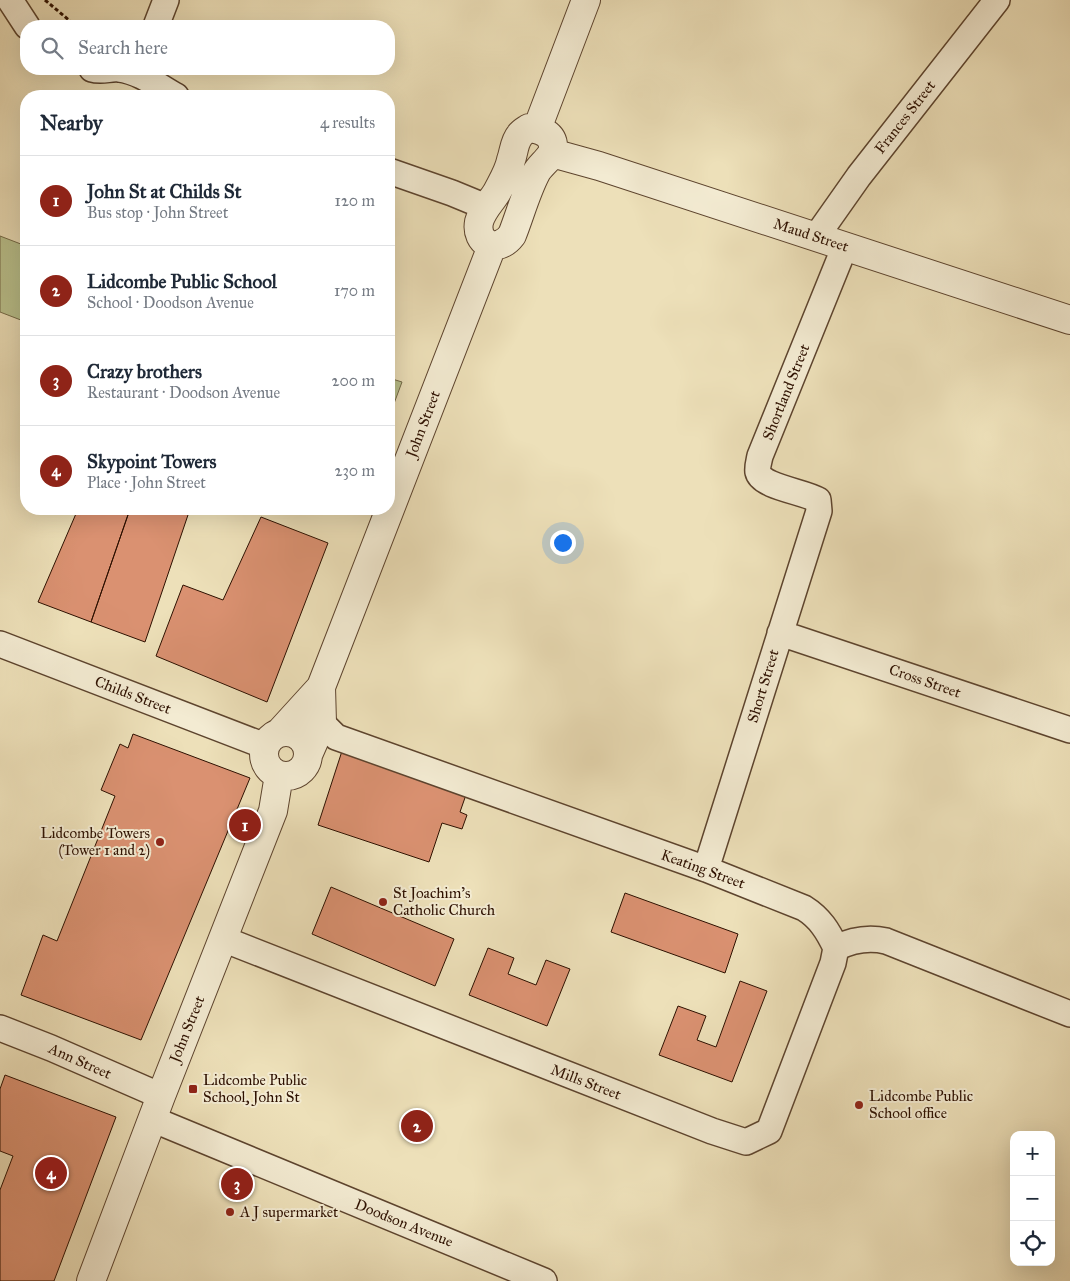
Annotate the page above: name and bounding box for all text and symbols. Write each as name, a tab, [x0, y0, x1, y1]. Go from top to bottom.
search box	[20, 20, 395, 75]
icon: search	[38, 34, 66, 62]
text: Search here	[78, 36, 168, 59]
street label: Frances Street	[871, 76, 940, 157]
text: Nearby	[40, 110, 103, 136]
text: 4 results	[320, 113, 375, 132]
text: John St at Childs St	[87, 180, 241, 203]
text: 1	[53, 191, 59, 210]
text: 120 m	[335, 191, 375, 210]
text: Bus stop · John Street	[87, 203, 228, 222]
street label: Maud Street	[771, 214, 851, 256]
text: Lidcombe Public School	[87, 270, 277, 293]
text: 2	[52, 281, 60, 300]
text: 170 m	[334, 281, 375, 300]
text: School · Doodson Avenue	[87, 293, 254, 312]
street label: Shortland Street	[759, 341, 814, 443]
text: Crazy brothers	[87, 360, 202, 383]
text: 3	[53, 371, 59, 390]
text: 200 m	[332, 371, 375, 390]
text: Restaurant · Doodson Avenue	[87, 383, 280, 402]
street label: John Street	[401, 387, 445, 462]
text: Skypoint Towers	[87, 450, 216, 473]
text: 4	[52, 461, 60, 480]
text: 230 m	[335, 461, 375, 480]
text: Place · John Street	[87, 473, 206, 492]
your location	[550, 530, 576, 556]
street label: Short Street	[743, 646, 783, 725]
street label: Cross Street	[887, 660, 964, 702]
street label: Childs Street	[92, 672, 174, 718]
pin: 1	[229, 806, 261, 844]
place label: Lidcombe Towers (Tower 1 and 2)	[40, 824, 150, 860]
marker: Lidcombe Towers (Tower 1 and 2)	[154, 836, 166, 848]
street label: Keating Street	[659, 845, 748, 893]
place label: St Joachim’s Catholic Church	[393, 884, 496, 919]
marker: St Joachim’s Catholic Church	[377, 896, 389, 908]
street label: John Street	[165, 992, 210, 1067]
street label: Ann Street	[45, 1039, 115, 1083]
street label: Mills Street	[548, 1060, 624, 1104]
place label: Lidcombe Public School, John St	[203, 1071, 307, 1107]
marker: Lidcombe Public School, John St	[187, 1083, 199, 1095]
place label: Lidcombe Public School office	[869, 1087, 973, 1122]
marker: Lidcombe Public School office	[853, 1099, 865, 1111]
pin: 2	[401, 1107, 433, 1145]
map controls	[1010, 1131, 1055, 1266]
button: +	[1010, 1131, 1055, 1176]
pin: 4	[35, 1154, 67, 1192]
pin: 3	[221, 1165, 253, 1203]
button: −	[1010, 1176, 1055, 1221]
street label: Doodson Avenue	[352, 1195, 456, 1251]
place label: A J supermarket	[239, 1203, 339, 1222]
marker: A J supermarket	[224, 1206, 236, 1218]
button: locate	[1010, 1221, 1055, 1266]

